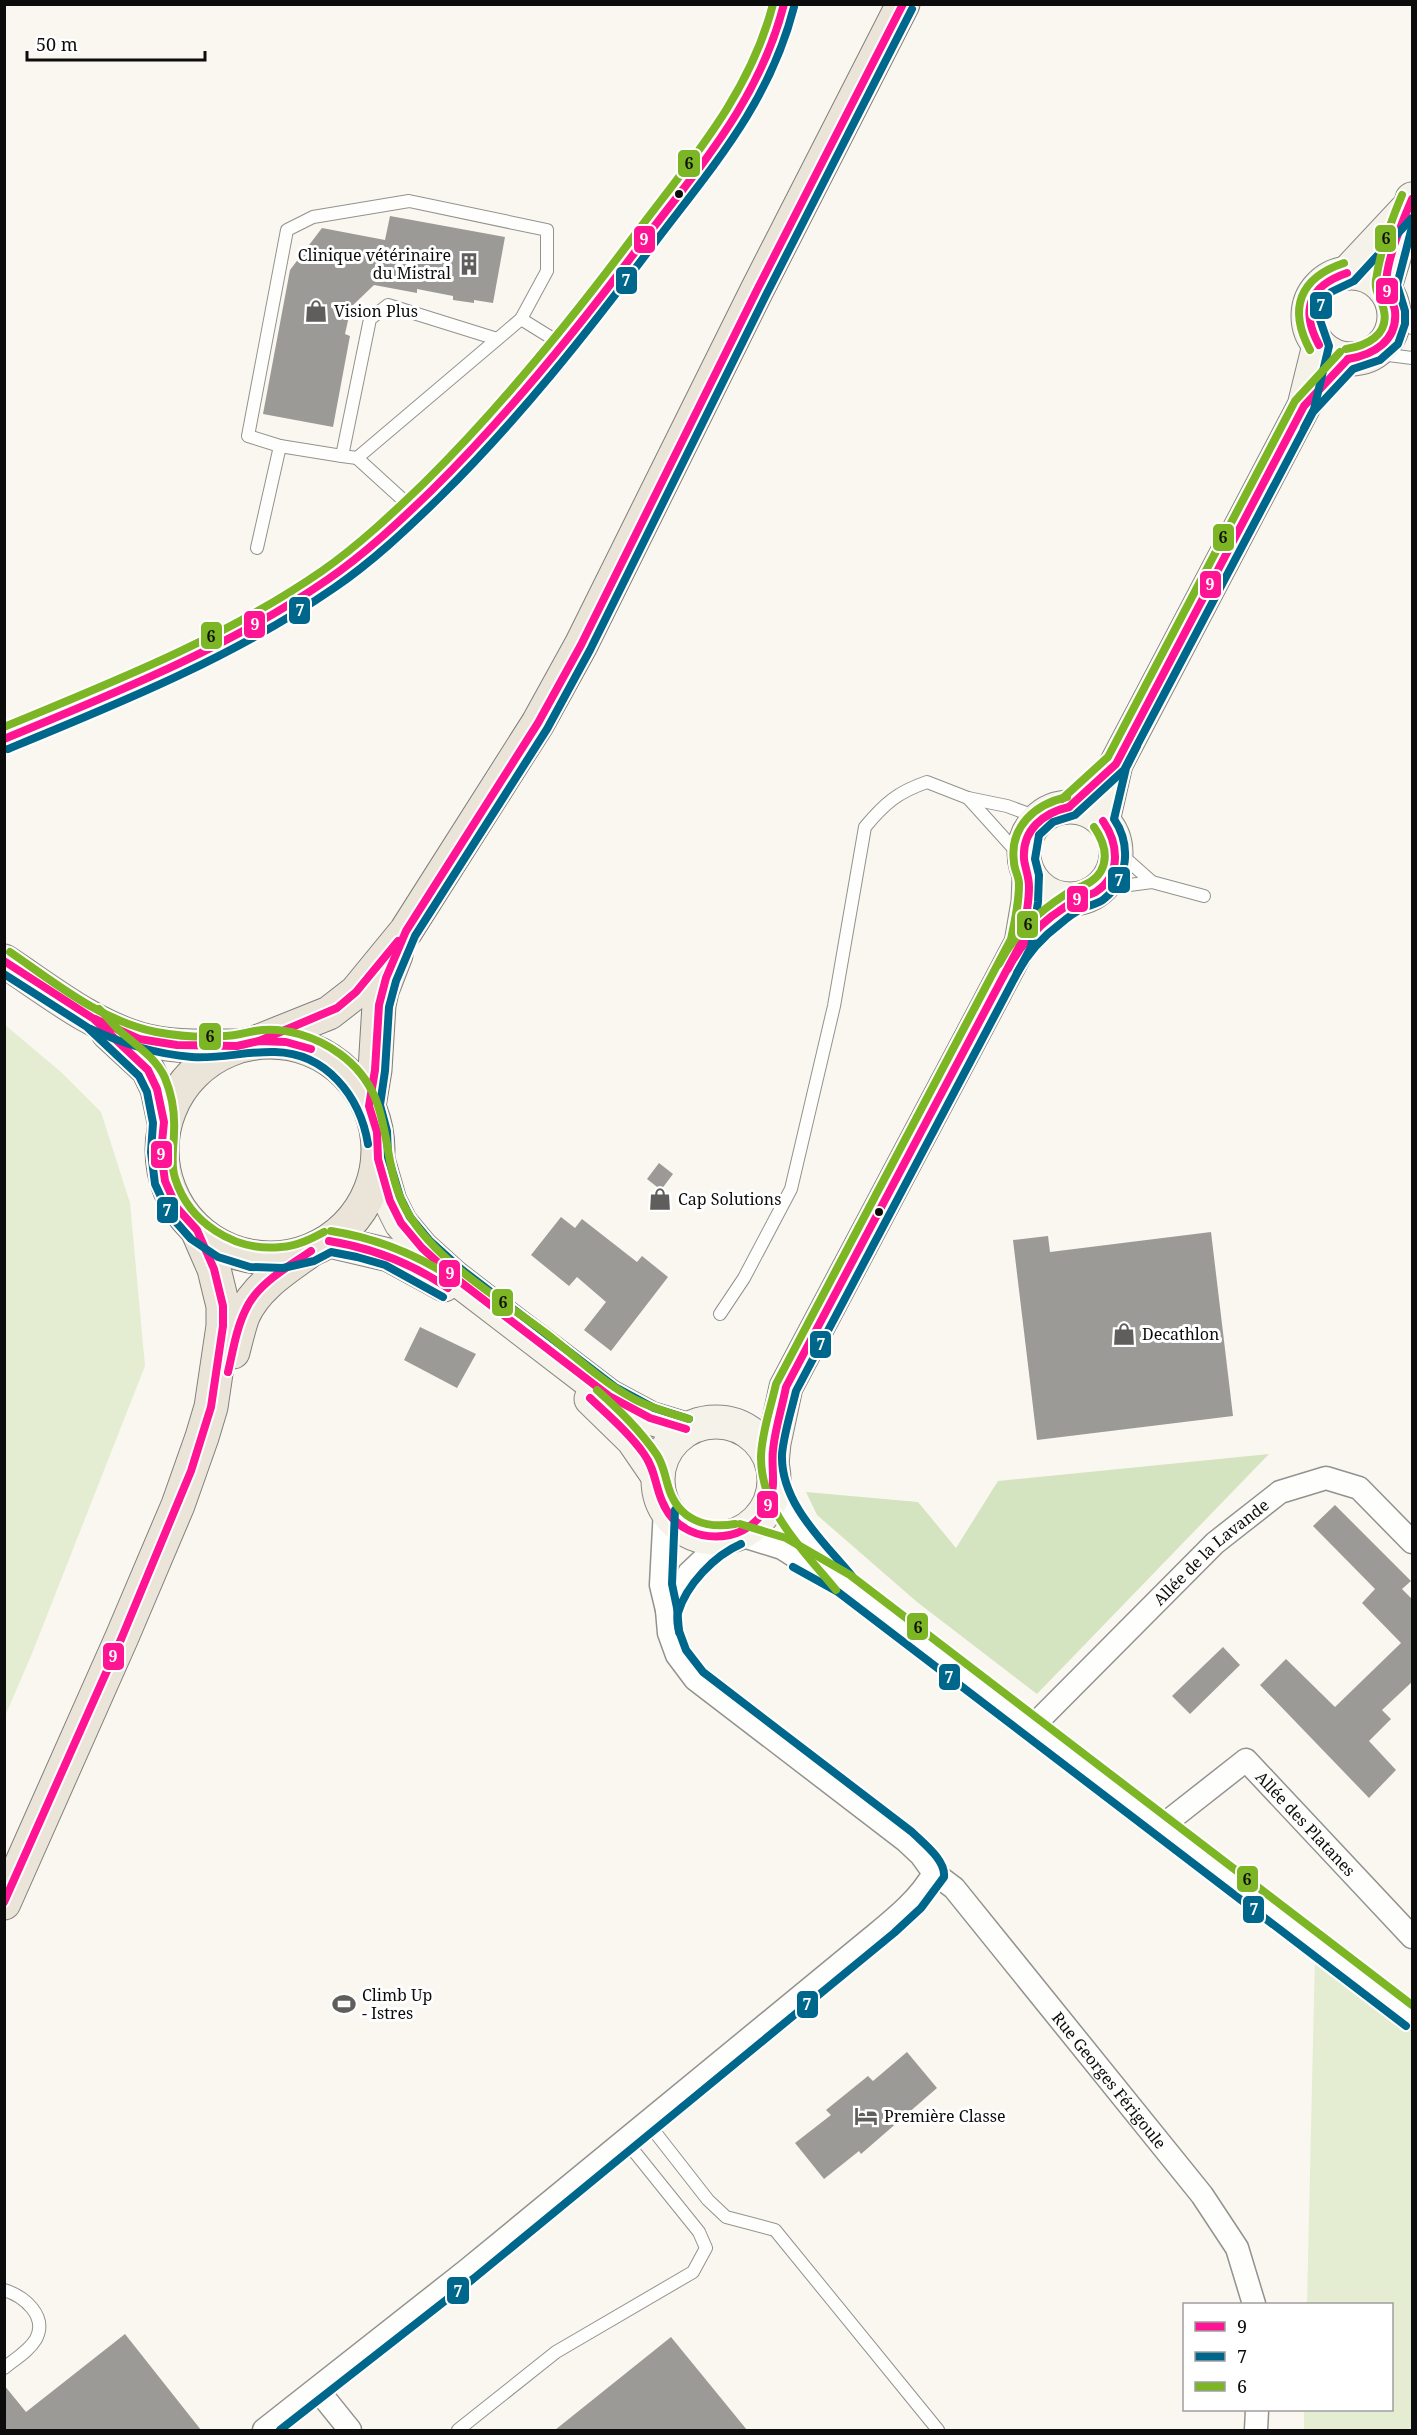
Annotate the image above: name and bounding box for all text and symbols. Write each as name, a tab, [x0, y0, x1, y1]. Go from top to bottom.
scale bar	[27, 24, 206, 62]
text: 50 m	[36, 32, 78, 56]
line badge: 6	[677, 149, 701, 178]
text: 6	[684, 152, 694, 174]
unlabelled marker	[673, 188, 685, 200]
line badge: 6	[1374, 224, 1397, 253]
line badge: 9	[633, 225, 656, 254]
text: 6	[1381, 227, 1391, 249]
text: 9	[639, 228, 649, 250]
place label: Clinique vétérinaire du Mistral	[298, 244, 451, 284]
building icon: Clinique vétérinaire du Mistral	[456, 251, 482, 277]
line badge: 7	[615, 266, 638, 295]
text: 7	[621, 269, 631, 291]
line badge: 9	[1375, 277, 1399, 305]
text: 9	[1382, 280, 1392, 302]
line badge: 7	[1309, 291, 1333, 320]
text: 7	[1316, 294, 1326, 316]
shop icon: Vision Plus	[303, 298, 329, 324]
place label: Vision Plus	[334, 300, 418, 322]
line badge: 6	[1212, 523, 1235, 552]
text: 6	[1218, 526, 1228, 548]
line badge: 9	[1199, 570, 1222, 599]
text: 9	[1205, 573, 1215, 595]
line badge: 7	[288, 596, 311, 625]
text: 7	[295, 599, 305, 621]
line badge: 9	[243, 610, 266, 639]
text: 9	[250, 613, 260, 635]
line badge: 6	[200, 621, 223, 650]
text: 6	[206, 625, 216, 647]
line badge: 7	[1107, 866, 1131, 894]
text: 7	[1114, 869, 1124, 891]
line badge: 9	[1066, 885, 1089, 913]
text: 9	[1072, 888, 1082, 910]
line badge: 6	[1016, 910, 1039, 939]
text: 6	[1023, 913, 1033, 935]
line badge: 6	[198, 1022, 222, 1051]
text: 6	[205, 1025, 215, 1047]
line badge: 9	[150, 1140, 173, 1169]
text: 9	[156, 1143, 166, 1165]
shop icon: Cap Solutions	[647, 1186, 673, 1212]
place label: Cap Solutions	[678, 1188, 781, 1210]
line badge: 7	[156, 1196, 179, 1224]
text: 7	[162, 1199, 172, 1221]
unlabelled marker	[873, 1206, 885, 1218]
line badge: 9	[438, 1259, 461, 1288]
text: 9	[445, 1262, 455, 1284]
line badge: 6	[491, 1288, 514, 1317]
text: 6	[498, 1291, 508, 1313]
shop icon: Decathlon	[1111, 1321, 1137, 1347]
place label: Decathlon	[1142, 1323, 1219, 1345]
line badge: 7	[809, 1330, 832, 1359]
text: 7	[816, 1333, 826, 1355]
line badge: 9	[756, 1490, 779, 1519]
text: 9	[763, 1494, 773, 1516]
street label: Allée de la Lavande	[1148, 1494, 1273, 1610]
line badge: 6	[906, 1612, 929, 1641]
text: 6	[913, 1616, 923, 1638]
line badge: 9	[102, 1642, 125, 1671]
text: 9	[108, 1645, 118, 1667]
line badge: 7	[938, 1663, 961, 1691]
text: 7	[944, 1666, 954, 1688]
street label: Allée des Platanes	[1251, 1766, 1360, 1881]
line badge: 6	[1236, 1865, 1259, 1893]
text: 6	[1242, 1868, 1252, 1890]
line badge: 7	[1242, 1895, 1265, 1924]
text: 7	[1249, 1898, 1259, 1920]
place label: Climb Up - Istres	[362, 1984, 432, 2024]
line badge: 7	[796, 1990, 819, 2019]
sports icon: Climb Up - Istres	[331, 1991, 357, 2017]
text: 7	[802, 1993, 812, 2015]
street label: Rue Georges Férigoule	[1047, 2007, 1171, 2153]
hotel icon: Première Classe	[853, 2103, 879, 2129]
place label: Première Classe	[884, 2105, 1006, 2127]
line badge: 7	[446, 2276, 470, 2305]
text: 7	[453, 2280, 463, 2302]
legend	[1183, 2303, 1393, 2411]
text: 9	[1237, 2314, 1247, 2338]
text: 7	[1237, 2344, 1247, 2368]
text: 6	[1237, 2374, 1247, 2398]

